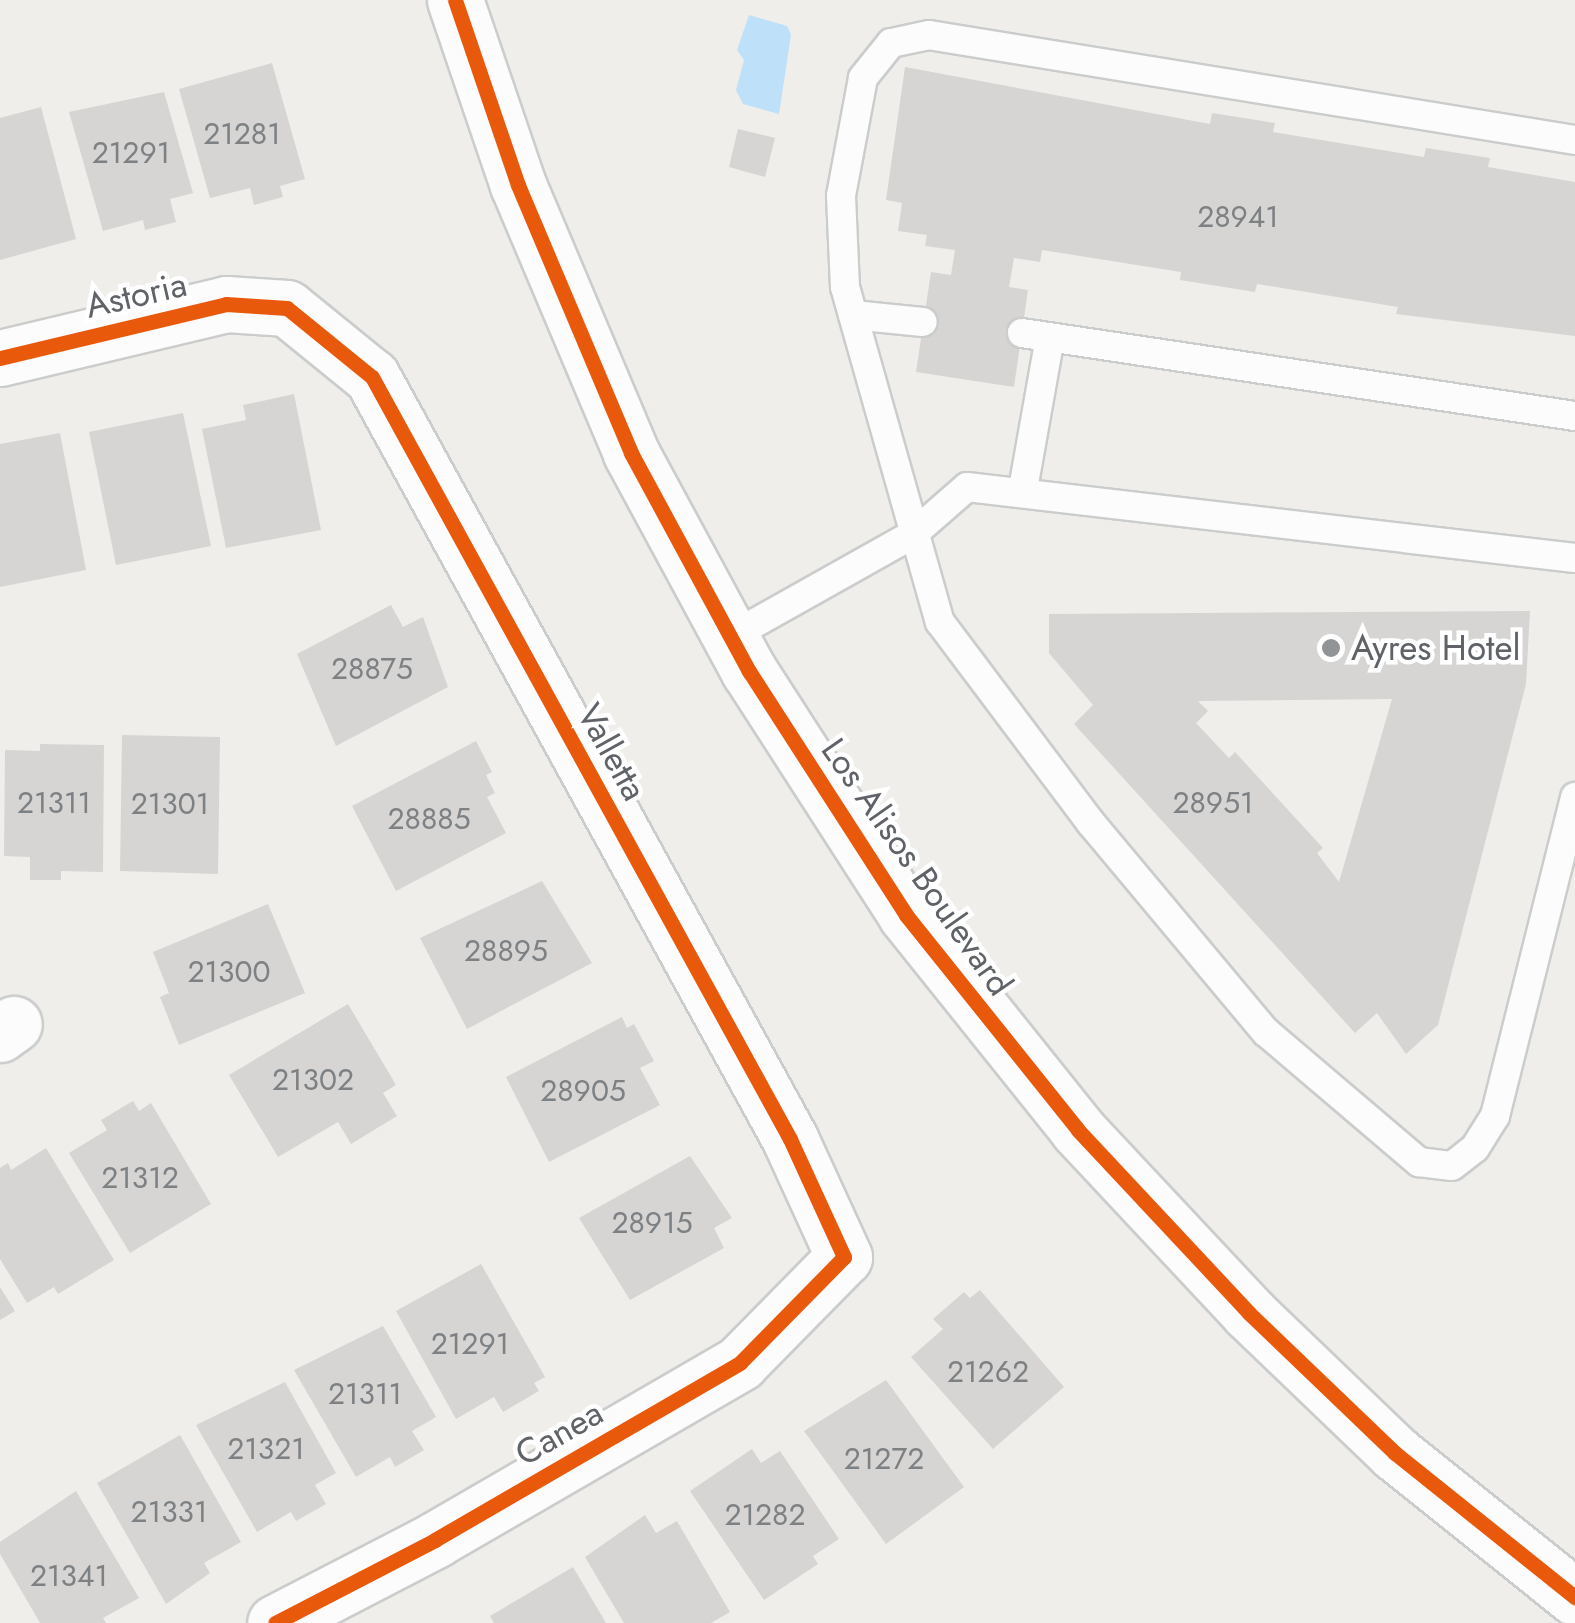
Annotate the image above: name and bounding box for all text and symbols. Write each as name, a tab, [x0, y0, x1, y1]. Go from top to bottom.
house number: 21281	[203, 116, 281, 152]
house number: 21291	[92, 135, 170, 171]
house number: 28941	[1197, 199, 1279, 235]
street label: Astoria	[81, 263, 191, 327]
place label: Ayres Hotel	[1351, 627, 1520, 669]
marker: Ayres Hotel	[1320, 637, 1342, 659]
house number: 28875	[331, 651, 413, 687]
street label: Valletta	[568, 696, 656, 808]
street label: Los Alisos Boulevard	[813, 730, 1021, 1004]
house number: 21311	[17, 785, 91, 821]
house number: 28951	[1172, 785, 1254, 821]
house number: 21301	[131, 786, 209, 822]
house number: 28885	[387, 801, 471, 837]
house number: 28895	[464, 933, 548, 969]
house number: 21300	[188, 954, 270, 990]
house number: 21302	[272, 1062, 354, 1098]
house number: 28905	[540, 1073, 626, 1109]
house number: 21312	[101, 1160, 179, 1196]
house number: 28915	[611, 1205, 693, 1241]
house number: 21291	[431, 1326, 509, 1362]
house number: 21262	[947, 1354, 1029, 1390]
house number: 21311	[328, 1376, 402, 1412]
street label: Canea	[508, 1391, 610, 1475]
house number: 21321	[227, 1431, 305, 1467]
house number: 21272	[844, 1441, 924, 1477]
house number: 21331	[131, 1494, 207, 1530]
house number: 21282	[724, 1497, 806, 1533]
house number: 21341	[30, 1558, 108, 1594]

